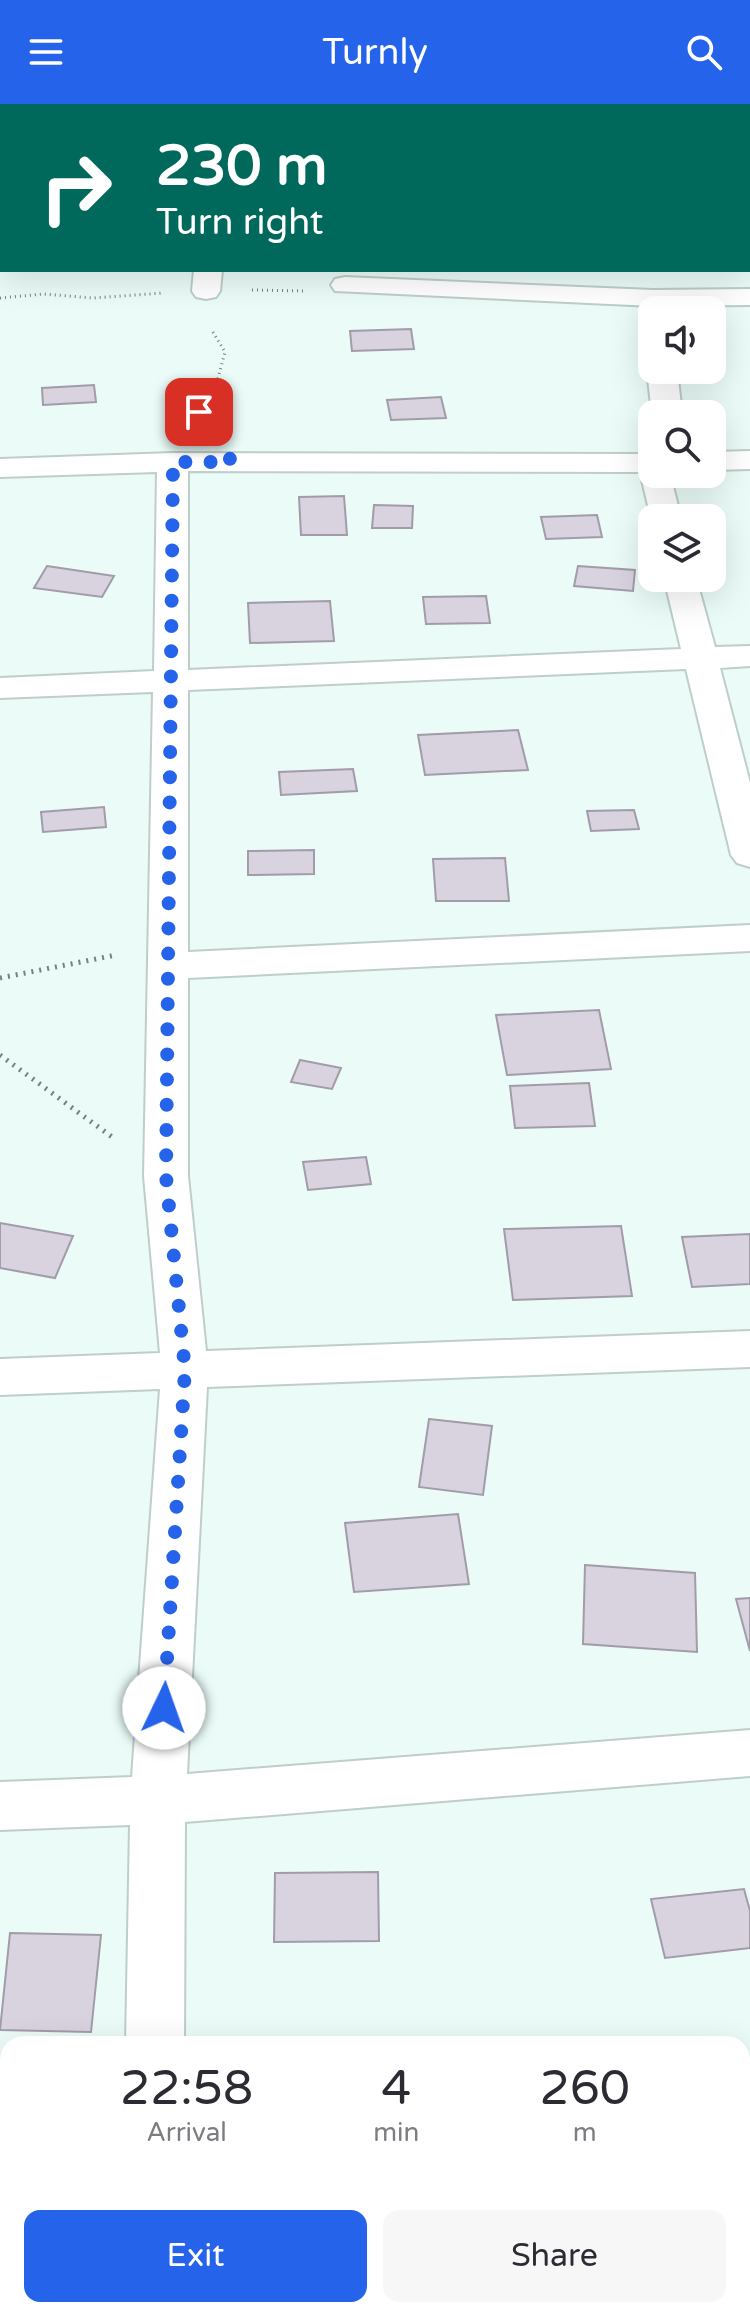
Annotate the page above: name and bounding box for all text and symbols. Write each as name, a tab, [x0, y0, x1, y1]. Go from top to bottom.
icon: menu	[24, 30, 68, 74]
icon: search	[682, 30, 726, 74]
text: Turnly	[322, 31, 428, 74]
text: 230 m	[156, 133, 327, 200]
icon: right	[24, 136, 128, 240]
text: Turn right	[156, 201, 323, 244]
map controls	[638, 296, 726, 592]
button: sound	[638, 296, 726, 384]
pin	[165, 378, 233, 446]
icon: arrive	[177, 390, 221, 434]
button: search	[638, 400, 726, 488]
button: layers	[638, 504, 726, 592]
position arrow	[122, 1666, 206, 1750]
text: 22:58	[120, 2060, 253, 2118]
text: 4	[381, 2060, 411, 2118]
text: 260	[539, 2060, 630, 2118]
text: Arrival	[146, 2117, 227, 2148]
text: min	[373, 2117, 419, 2148]
text: m	[573, 2117, 597, 2148]
button: Exit	[24, 2210, 367, 2302]
button: Share	[383, 2210, 726, 2302]

